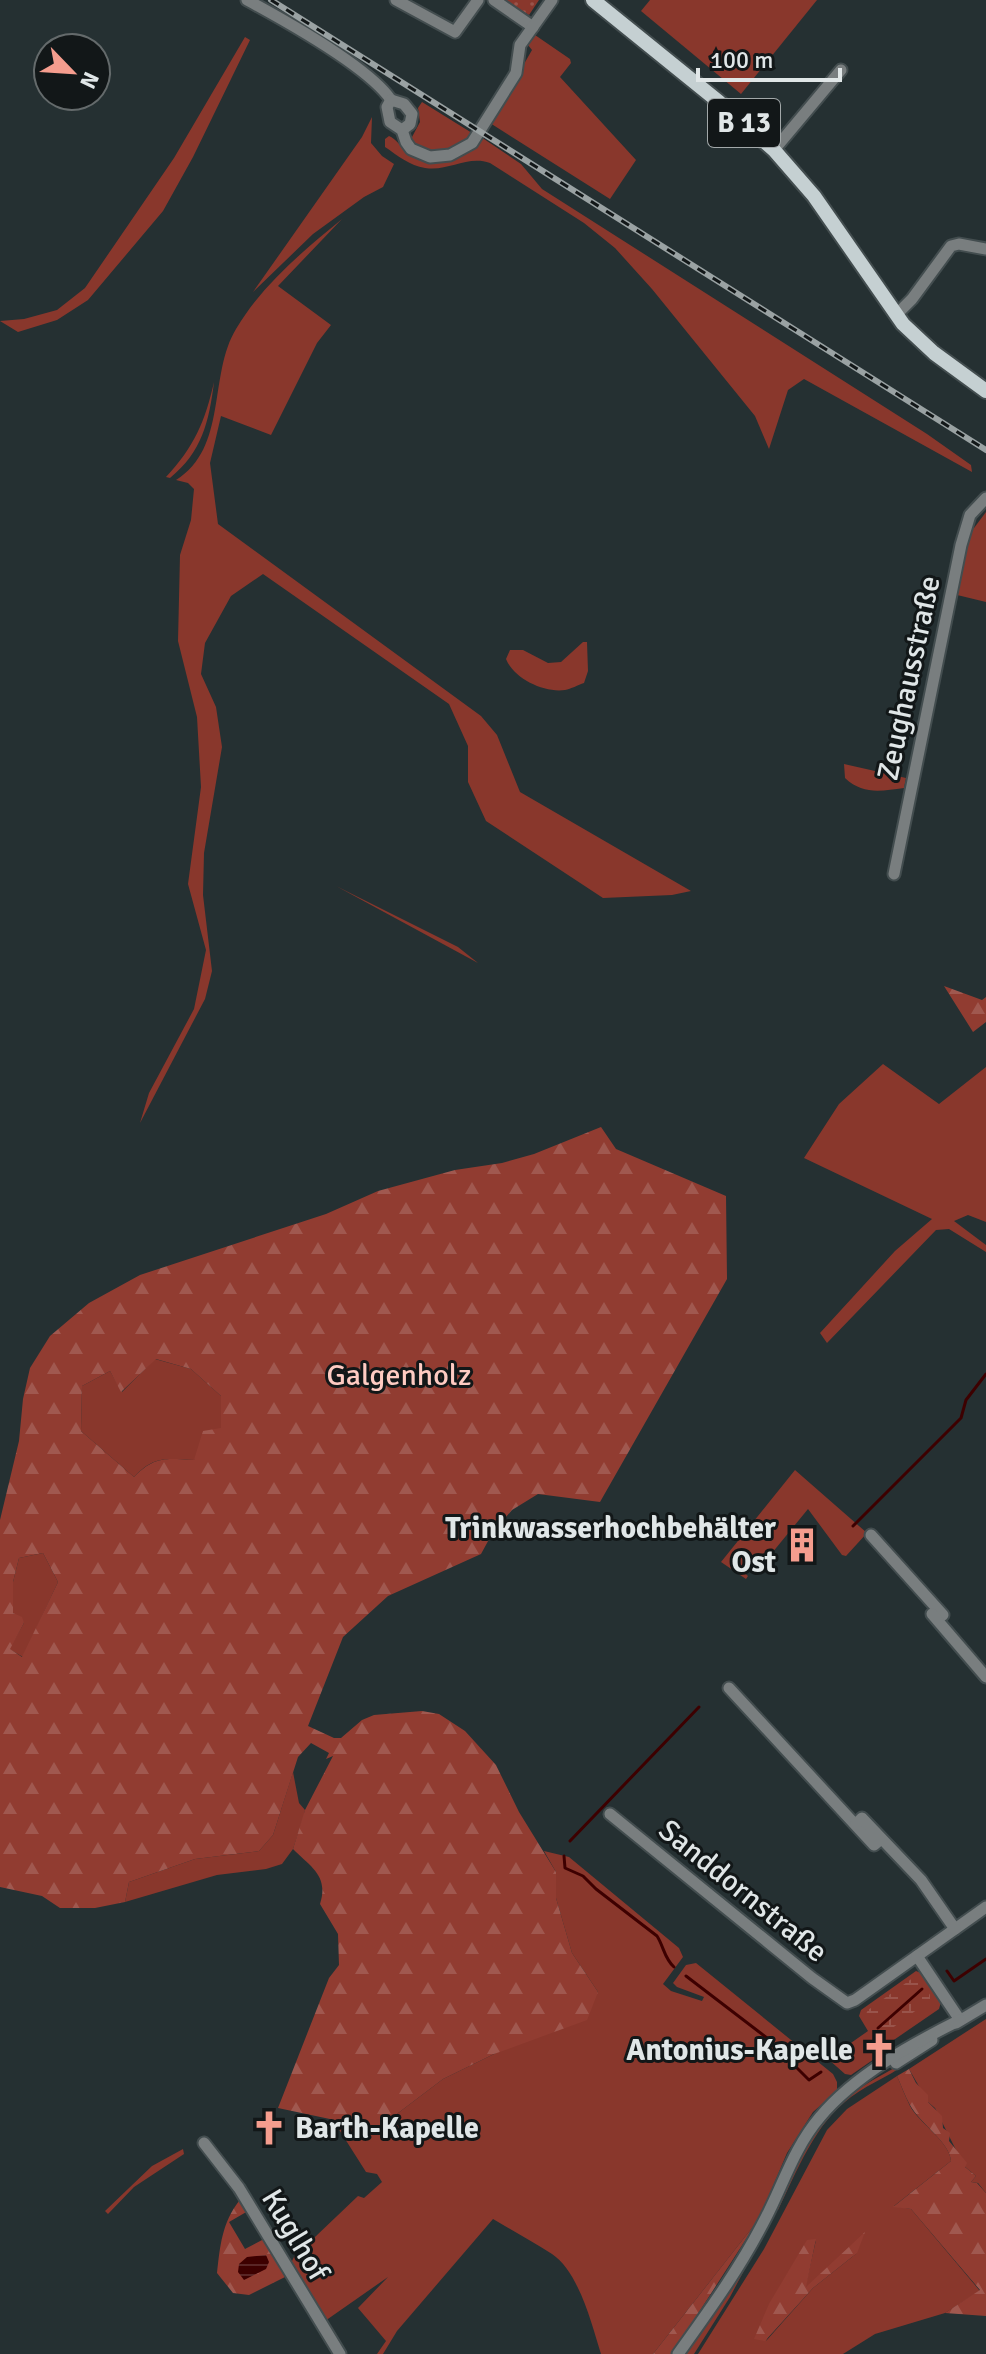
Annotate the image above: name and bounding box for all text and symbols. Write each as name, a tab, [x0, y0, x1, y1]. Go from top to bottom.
north arrow	[32, 32, 112, 112]
scale bar	[698, 32, 840, 82]
text: 100 m	[710, 45, 773, 75]
text: N	[74, 68, 105, 93]
road number: B 13	[708, 99, 780, 147]
street label: Zeughausstraße	[869, 572, 949, 784]
park label: Galgenholz	[326, 1357, 472, 1394]
place label: Trinkwasserhochbehälter Ost	[445, 1510, 776, 1581]
building icon: Trinkwasserhochbehälter Ost	[783, 1526, 821, 1564]
street label: Sanddornstraße	[651, 1812, 835, 1970]
church icon: Antonius-Kapelle	[860, 2031, 898, 2069]
place label: Antonius-Kapelle	[626, 2032, 853, 2069]
church icon: Barth-Kapelle	[250, 2109, 288, 2147]
place label: Barth-Kapelle	[295, 2110, 479, 2147]
street label: Kuglhof	[253, 2183, 338, 2289]

